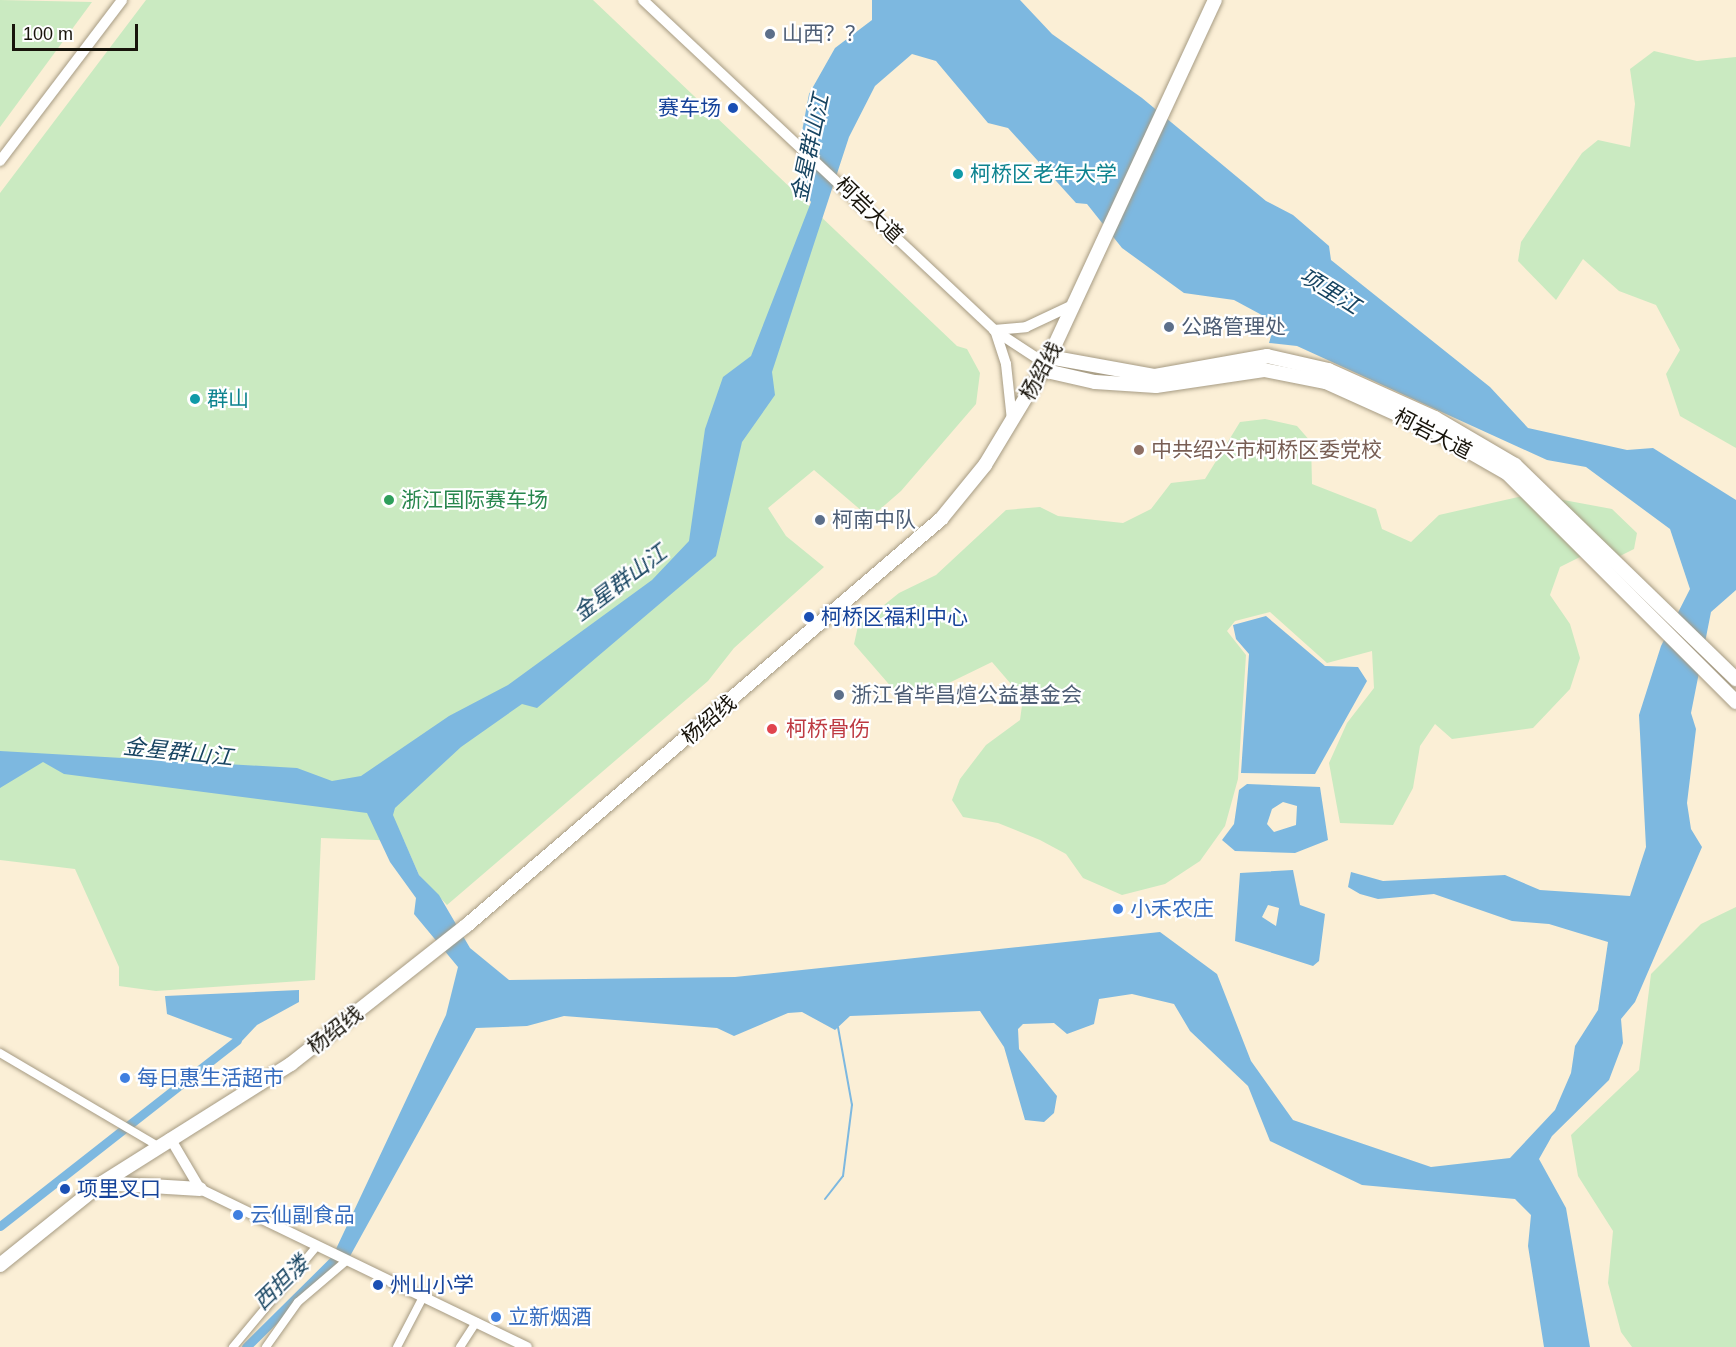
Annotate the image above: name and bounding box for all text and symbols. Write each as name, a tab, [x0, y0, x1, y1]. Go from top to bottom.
scale bar	[15, 12, 141, 50]
place label: 山西？？	[782, 21, 866, 47]
text: 100 m	[23, 24, 73, 44]
marker: 山西？？	[763, 27, 777, 41]
water label: 金星群山江	[786, 91, 834, 205]
place label: 赛车场	[658, 95, 721, 121]
marker: 赛车场	[726, 101, 740, 115]
place label: 柯桥区老年大学	[970, 161, 1117, 187]
marker: 柯桥区老年大学	[951, 167, 965, 181]
street label: 柯岩大道	[830, 172, 908, 248]
water label: 项里江	[1295, 262, 1365, 320]
place label: 公路管理处	[1181, 314, 1286, 340]
marker: 公路管理处	[1162, 320, 1176, 334]
street label: 杨绍线	[1015, 337, 1067, 405]
place label: 群山	[207, 386, 249, 412]
marker: 群山	[188, 392, 202, 406]
street label: 柯岩大道	[1390, 404, 1476, 464]
place label: 中共绍兴市柯桥区委党校	[1151, 437, 1382, 463]
marker: 中共绍兴市柯桥区委党校	[1132, 443, 1146, 457]
place label: 浙江国际赛车场	[401, 487, 548, 513]
marker: 浙江国际赛车场	[382, 493, 396, 507]
place label: 柯南中队	[832, 507, 916, 533]
marker: 柯南中队	[813, 513, 827, 527]
water label: 金星群山江	[568, 539, 672, 627]
place label: 柯桥区福利中心	[821, 604, 968, 630]
marker: 柯桥区福利中心	[802, 610, 816, 624]
place label: 浙江省毕昌煊公益基金会	[851, 682, 1082, 708]
marker: 浙江省毕昌煊公益基金会	[832, 688, 846, 702]
street label: 杨绍线	[677, 690, 741, 750]
place label: 柯桥骨伤	[786, 716, 870, 742]
marker: 柯桥骨伤	[763, 720, 781, 738]
water label: 金星群山江	[122, 733, 234, 771]
place label: 小禾农庄	[1130, 896, 1214, 922]
marker: 小禾农庄	[1111, 902, 1125, 916]
street label: 杨绍线	[302, 1001, 368, 1059]
place label: 每日惠生活超市	[137, 1065, 284, 1091]
marker: 每日惠生活超市	[118, 1071, 132, 1085]
place label: 项里叉口	[77, 1176, 161, 1202]
marker: 项里叉口	[58, 1182, 72, 1196]
place label: 云仙副食品	[250, 1202, 355, 1228]
marker: 云仙副食品	[231, 1208, 245, 1222]
water label: 西担溇	[248, 1251, 314, 1315]
place label: 州山小学	[390, 1272, 474, 1298]
marker: 州山小学	[371, 1278, 385, 1292]
place label: 立新烟酒	[508, 1304, 592, 1330]
marker: 立新烟酒	[489, 1310, 503, 1324]

